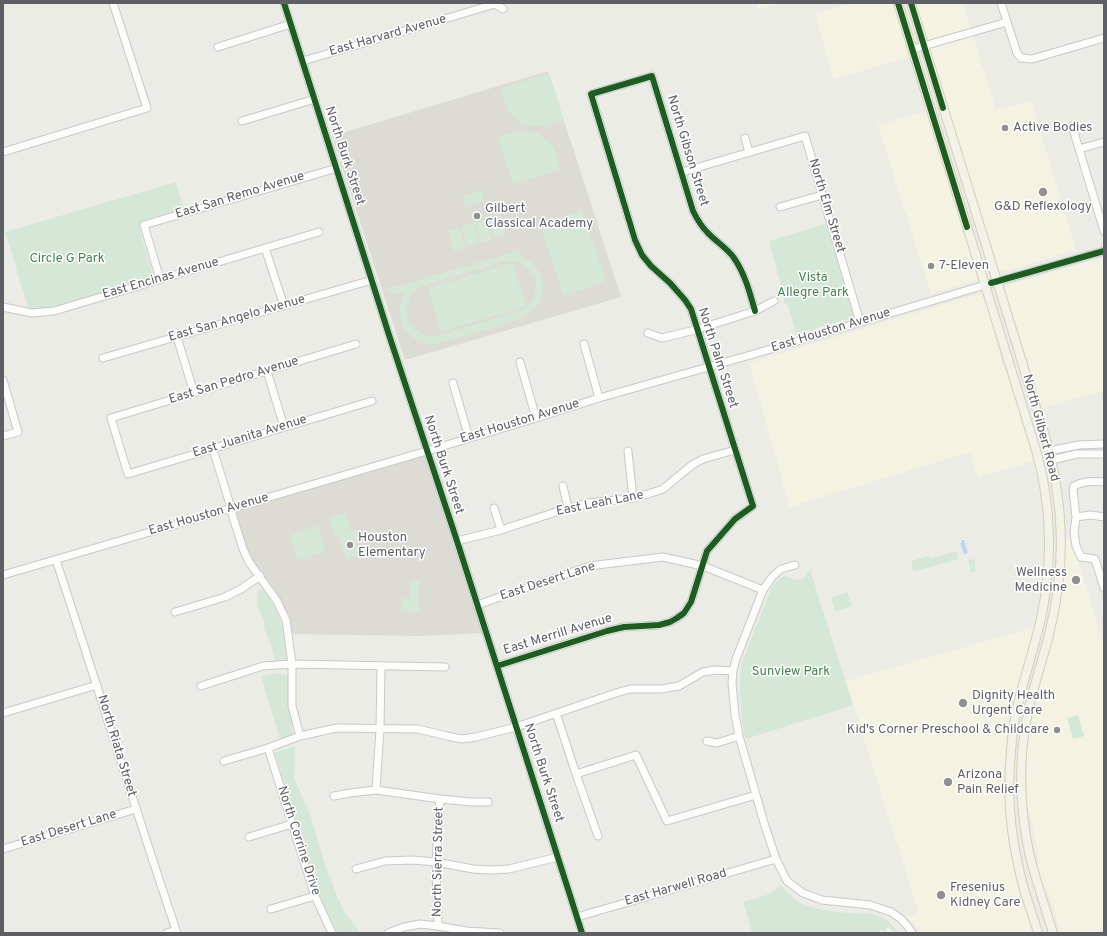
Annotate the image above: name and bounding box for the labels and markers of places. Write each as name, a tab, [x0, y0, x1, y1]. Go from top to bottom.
place label: Active Bodies	[1013, 120, 1092, 136]
marker: Active Bodies	[1000, 123, 1010, 133]
marker: G&D Reflexology	[1037, 186, 1049, 198]
place label: G&D Reflexology	[994, 199, 1092, 215]
place label: Gilbert Classical Academy	[485, 201, 593, 232]
marker: Gilbert Classical Academy	[472, 211, 482, 221]
place label: 7-Eleven	[939, 258, 989, 274]
marker: 7-Eleven	[926, 261, 936, 271]
place label: Houston Elementary	[358, 530, 426, 561]
marker: Houston Elementary	[345, 540, 355, 550]
place label: Wellness Medicine	[1014, 565, 1067, 596]
marker: Wellness Medicine	[1070, 574, 1082, 586]
place label: Dignity Health Urgent Care	[972, 688, 1055, 719]
marker: Dignity Health Urgent Care	[957, 697, 969, 709]
place label: Kid's Corner Preschool & Childcare	[847, 722, 1049, 738]
marker: Kid's Corner Preschool & Childcare	[1052, 725, 1062, 735]
place label: Arizona Pain Relief	[957, 767, 1019, 798]
marker: Arizona Pain Relief	[942, 776, 954, 788]
place label: Fresenius Kidney Care	[950, 880, 1021, 911]
marker: Fresenius Kidney Care	[935, 889, 947, 901]

